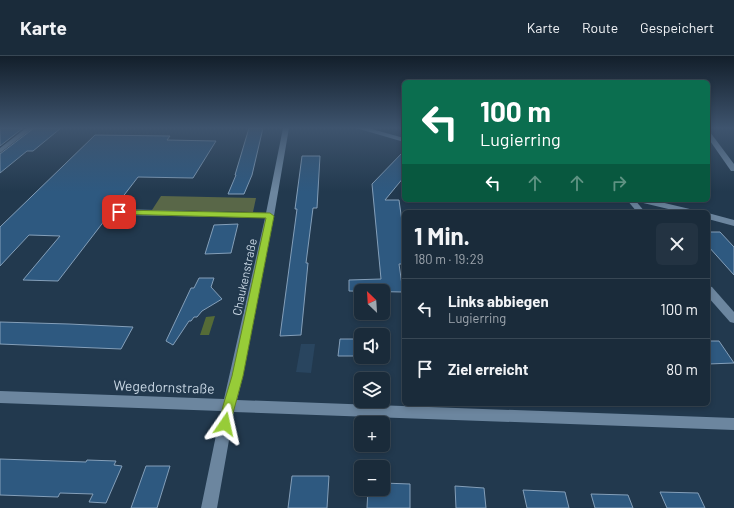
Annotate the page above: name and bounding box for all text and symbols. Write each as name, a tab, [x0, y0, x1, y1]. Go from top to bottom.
text: Karte	[20, 16, 67, 39]
text: Karte	[527, 19, 560, 36]
text: Route	[582, 19, 618, 36]
text: Gespeichert	[640, 19, 714, 36]
text: 100 m	[480, 94, 551, 128]
icon: left	[414, 96, 466, 148]
text: Lugierring	[480, 128, 561, 150]
icon: left	[482, 172, 504, 194]
icon: ahead	[524, 172, 546, 194]
icon: ahead	[566, 172, 588, 194]
icon: right	[608, 172, 630, 194]
pin	[102, 195, 136, 229]
icon: arrive	[108, 201, 130, 223]
text: 1 Min.	[414, 221, 470, 250]
button: close	[656, 223, 698, 265]
street label: Chaukenstraße	[229, 237, 259, 317]
text: 180 m · 19:29	[414, 251, 483, 267]
north arrow	[354, 284, 390, 320]
map controls	[354, 284, 390, 496]
text: Links abbiegen	[448, 292, 549, 310]
icon: left	[414, 298, 436, 320]
text: 100 m	[660, 300, 698, 318]
text: Lugierring	[448, 310, 506, 326]
button: sound	[354, 328, 390, 364]
icon: arrive	[414, 358, 436, 380]
text: Ziel erreicht	[448, 360, 529, 378]
text: 80 m	[666, 360, 698, 378]
button: layers	[354, 372, 390, 408]
street label: Wegedornstraße	[113, 376, 215, 397]
position arrow	[204, 403, 246, 445]
button: +	[354, 416, 390, 452]
button: −	[354, 460, 390, 496]

